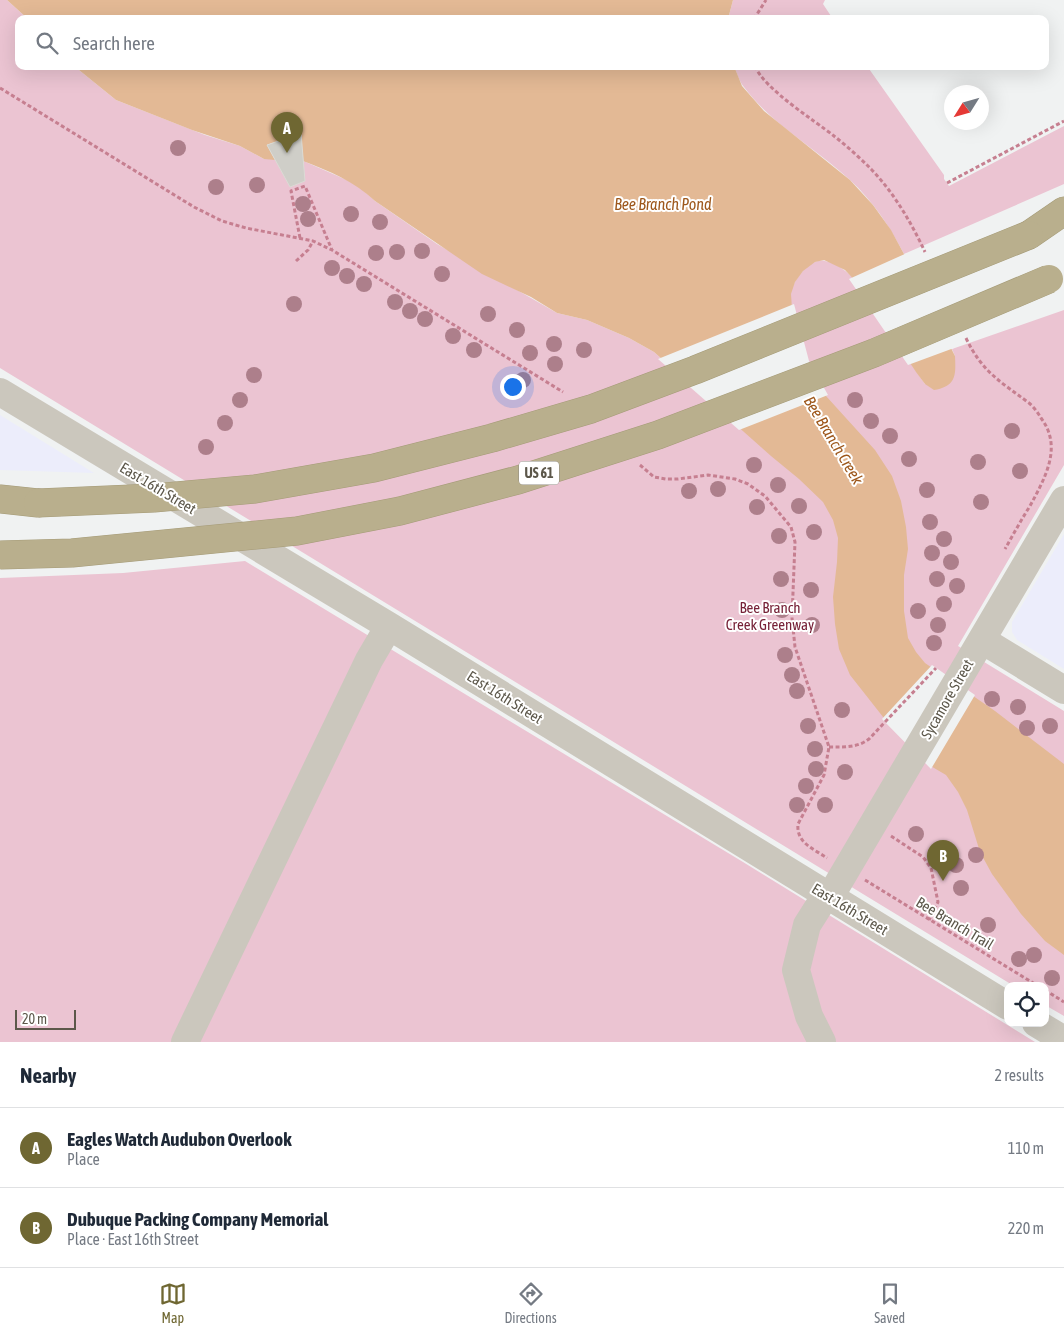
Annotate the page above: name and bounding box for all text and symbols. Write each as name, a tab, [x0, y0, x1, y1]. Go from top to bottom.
search box	[15, 15, 1049, 70]
icon: search	[33, 29, 61, 57]
text: Search here	[73, 32, 155, 54]
north arrow	[944, 85, 989, 130]
pin: A	[271, 112, 303, 153]
water label: Bee Branch Pond	[614, 195, 712, 213]
your location	[500, 374, 526, 400]
water label: Bee Branch Creek	[801, 393, 868, 488]
street label: East 16th Street	[117, 459, 199, 517]
road number: US 61	[519, 462, 559, 484]
park label: Bee Branch Creek Greenway	[726, 599, 814, 633]
street label: Sycamore Street	[917, 656, 977, 742]
street label: East 16th Street	[464, 667, 546, 727]
pin: B	[927, 840, 959, 881]
street label: East 16th Street	[809, 880, 891, 938]
street label: Bee Branch Trail	[913, 893, 997, 953]
map controls	[1004, 982, 1049, 1027]
button: locate	[1004, 982, 1049, 1027]
scale bar	[15, 1007, 76, 1030]
text: 20 m	[22, 1011, 47, 1027]
text: Nearby	[20, 1063, 76, 1087]
text: 2 results	[994, 1066, 1044, 1084]
text: Eagles Watch Audubon Overlook	[67, 1128, 292, 1150]
text: A	[32, 1139, 40, 1157]
text: 110 m	[1008, 1139, 1044, 1157]
text: Place	[67, 1150, 100, 1168]
text: Dubuque Packing Company Memorial	[67, 1208, 328, 1230]
text: B	[32, 1219, 40, 1237]
text: 220 m	[1008, 1219, 1044, 1237]
text: Place · East 16th Street	[67, 1230, 199, 1248]
tab: Map	[159, 1280, 187, 1326]
tab: Directions	[504, 1280, 557, 1326]
tab: Saved	[874, 1280, 905, 1326]

